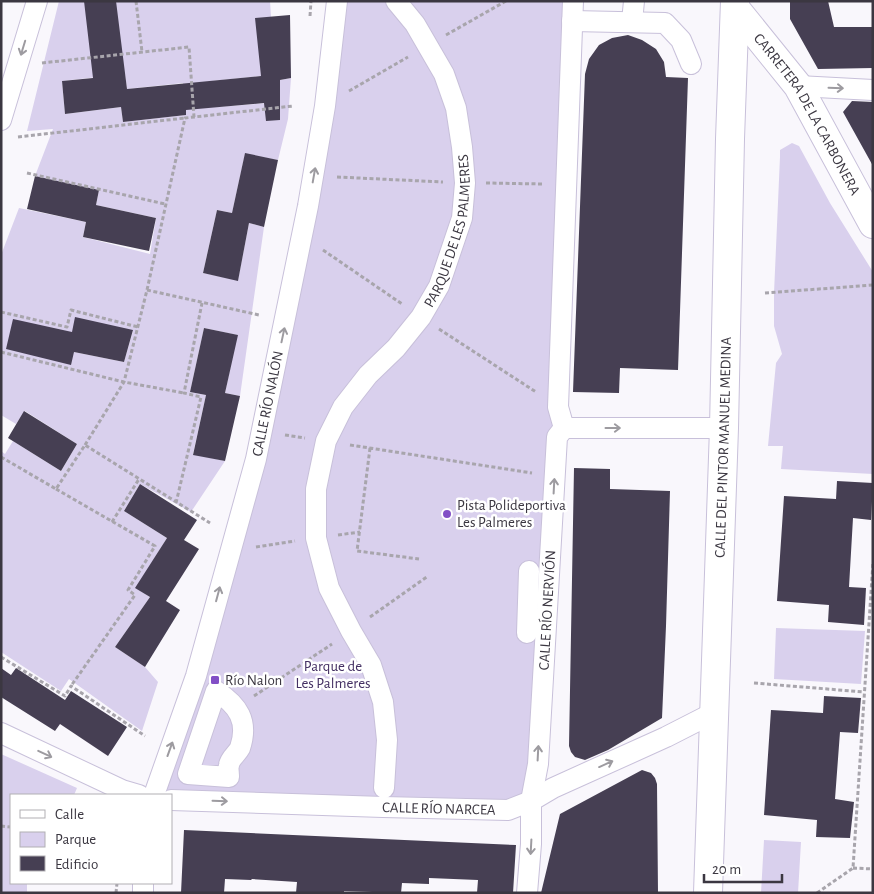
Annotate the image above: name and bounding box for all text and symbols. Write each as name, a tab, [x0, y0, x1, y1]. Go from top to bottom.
street label: CARRETERA DE LA CARBONERA	[751, 31, 863, 198]
one-way arrow	[17, 40, 27, 56]
one-way arrow	[827, 84, 843, 93]
street label: PARQUE DE LES PALMERES	[421, 154, 473, 310]
one-way arrow	[309, 168, 319, 184]
one-way arrow	[278, 327, 288, 343]
street label: CALLE DEL PINTOR MANUEL MEDINA	[713, 336, 734, 558]
street label: CALLE RÍO NALÓN	[250, 350, 286, 458]
one-way arrow	[604, 423, 621, 433]
one-way arrow	[550, 478, 559, 494]
place label: Pista Polideportiva Les Palmeres	[457, 498, 566, 530]
marker: Pista Polideportiva Les Palmeres	[441, 508, 453, 520]
street label: CALLE RÍO NERVIÓN	[536, 550, 558, 671]
one-way arrow	[214, 587, 224, 603]
park label: Parque de Les Palmeres	[295, 659, 371, 691]
place label: Río Nalon	[225, 673, 282, 688]
marker: Río Nalon	[209, 674, 221, 686]
one-way arrow	[166, 742, 175, 758]
one-way arrow	[534, 745, 543, 761]
one-way arrow	[37, 750, 52, 759]
one-way arrow	[598, 759, 613, 768]
legend	[10, 794, 172, 884]
one-way arrow	[212, 797, 228, 806]
street label: CALLE RÍO NARCEA	[382, 799, 496, 818]
text: Calle	[55, 807, 84, 822]
text: Parque	[55, 832, 96, 847]
one-way arrow	[526, 839, 535, 855]
scale bar	[704, 852, 782, 884]
text: Edificio	[55, 857, 98, 872]
text: 20 m	[712, 862, 741, 877]

